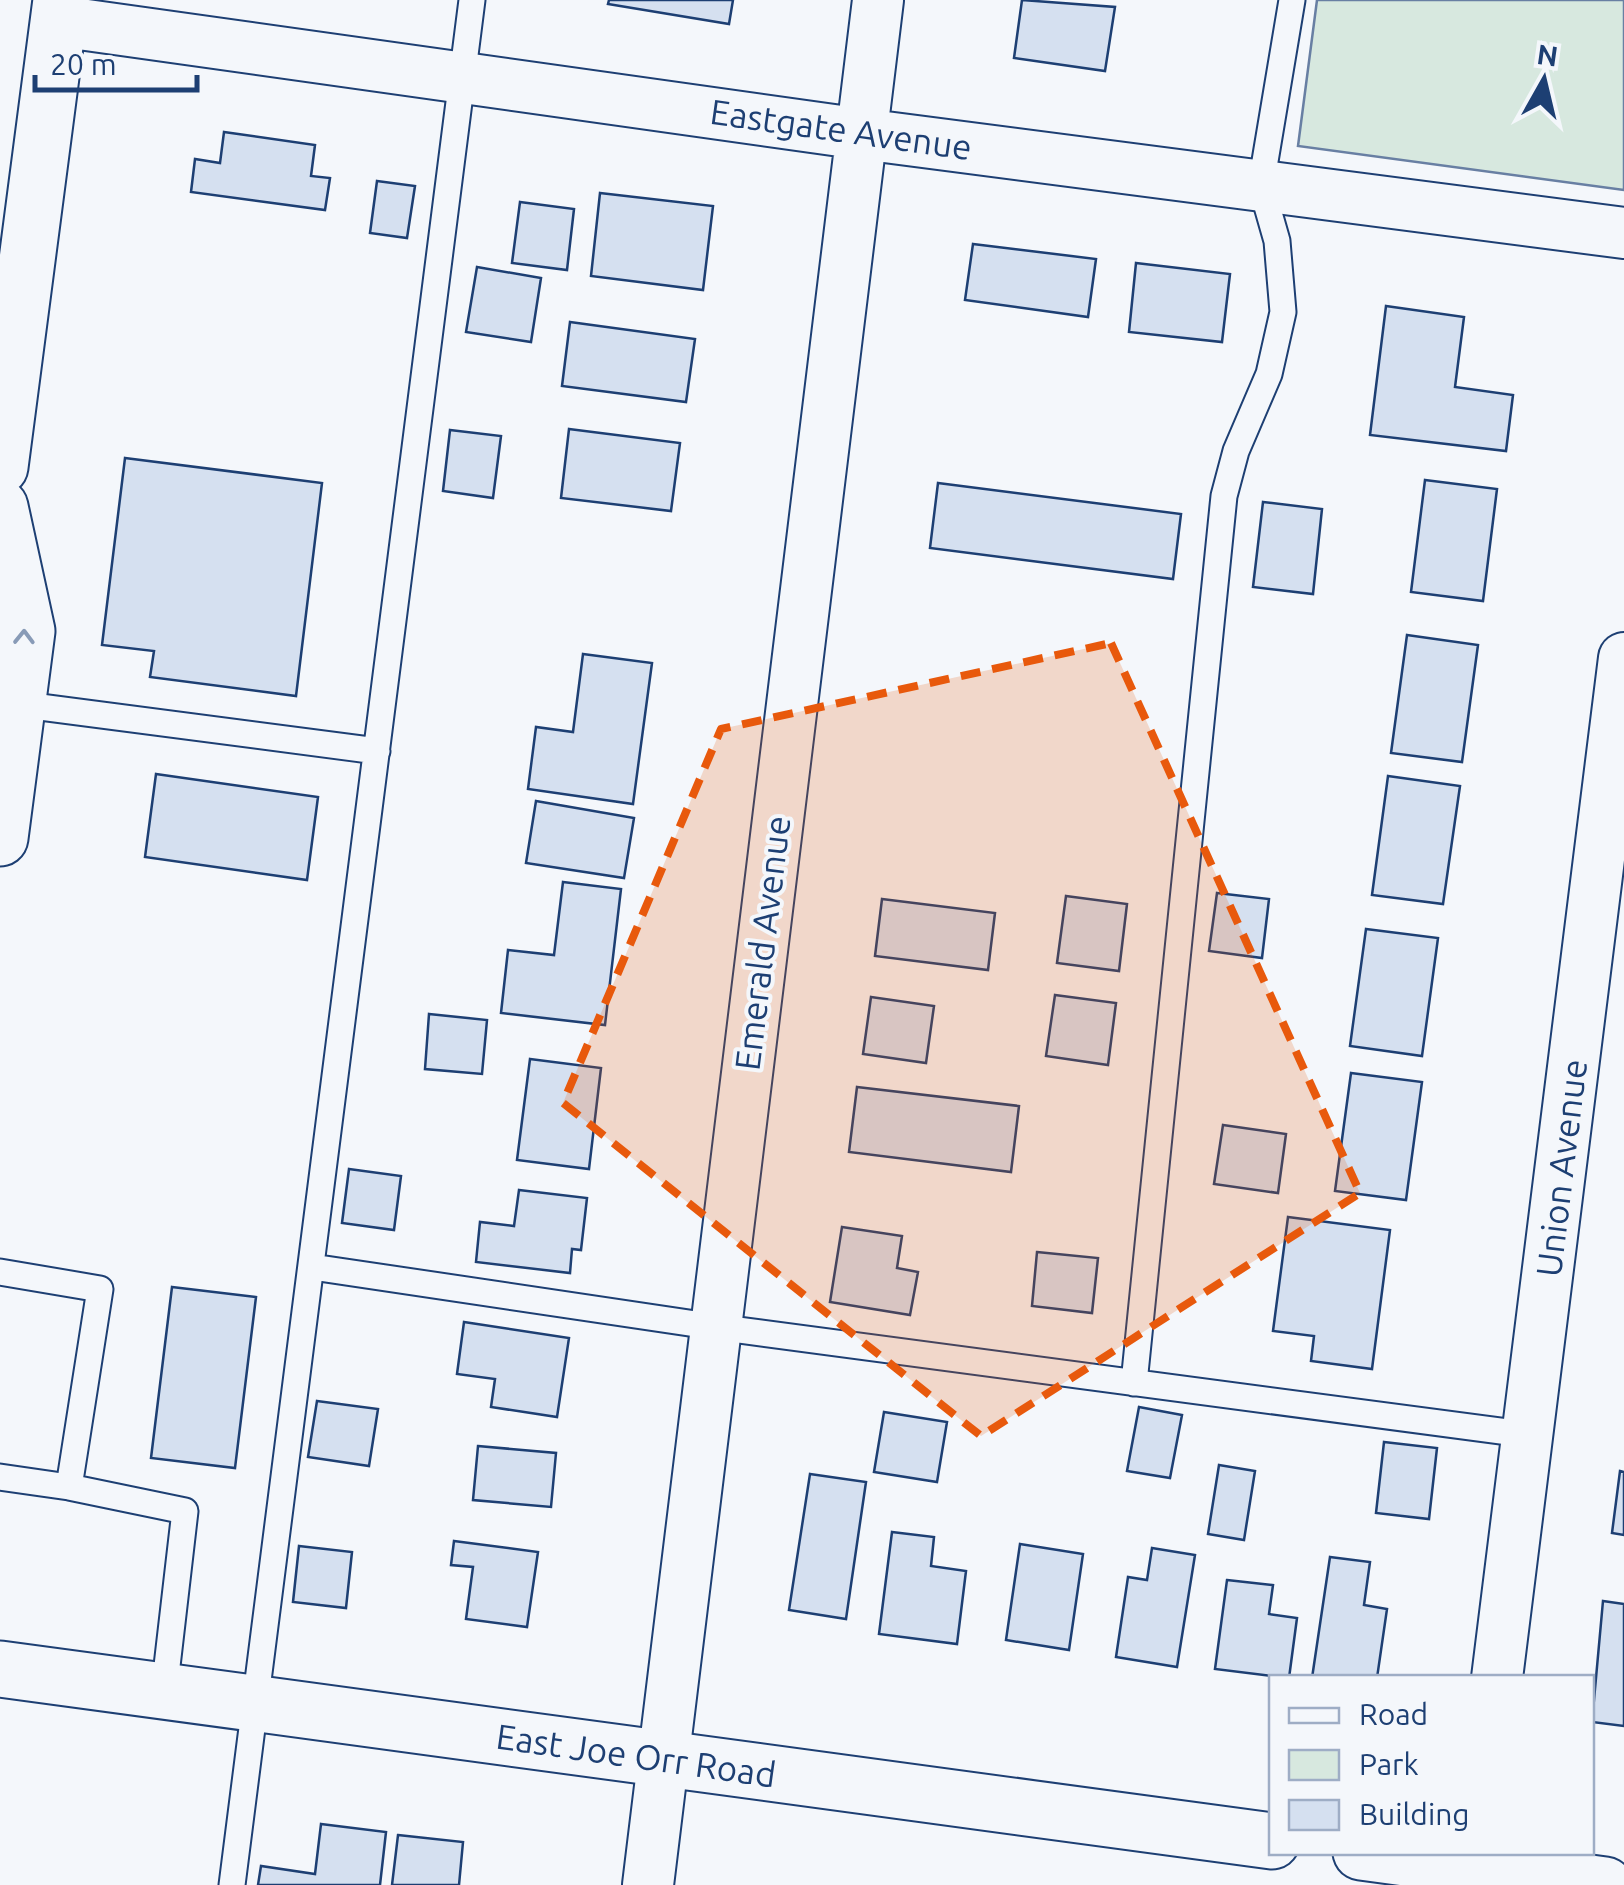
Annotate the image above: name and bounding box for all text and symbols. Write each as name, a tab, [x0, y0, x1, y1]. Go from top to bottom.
scale bar	[35, 30, 198, 92]
north arrow	[1494, 30, 1594, 130]
text: N	[1535, 38, 1560, 72]
text: 20 m	[50, 47, 117, 81]
street label: Eastgate Avenue	[708, 91, 974, 167]
one-way arrow	[13, 629, 35, 644]
street label: Emerald Avenue	[727, 813, 797, 1072]
street label: Union Avenue	[1528, 1057, 1594, 1279]
legend	[1269, 1675, 1594, 1855]
text: Road	[1359, 1697, 1428, 1731]
street label: East Joe Orr Road	[494, 1716, 779, 1794]
text: Park	[1359, 1747, 1419, 1781]
text: Building	[1359, 1797, 1470, 1831]

